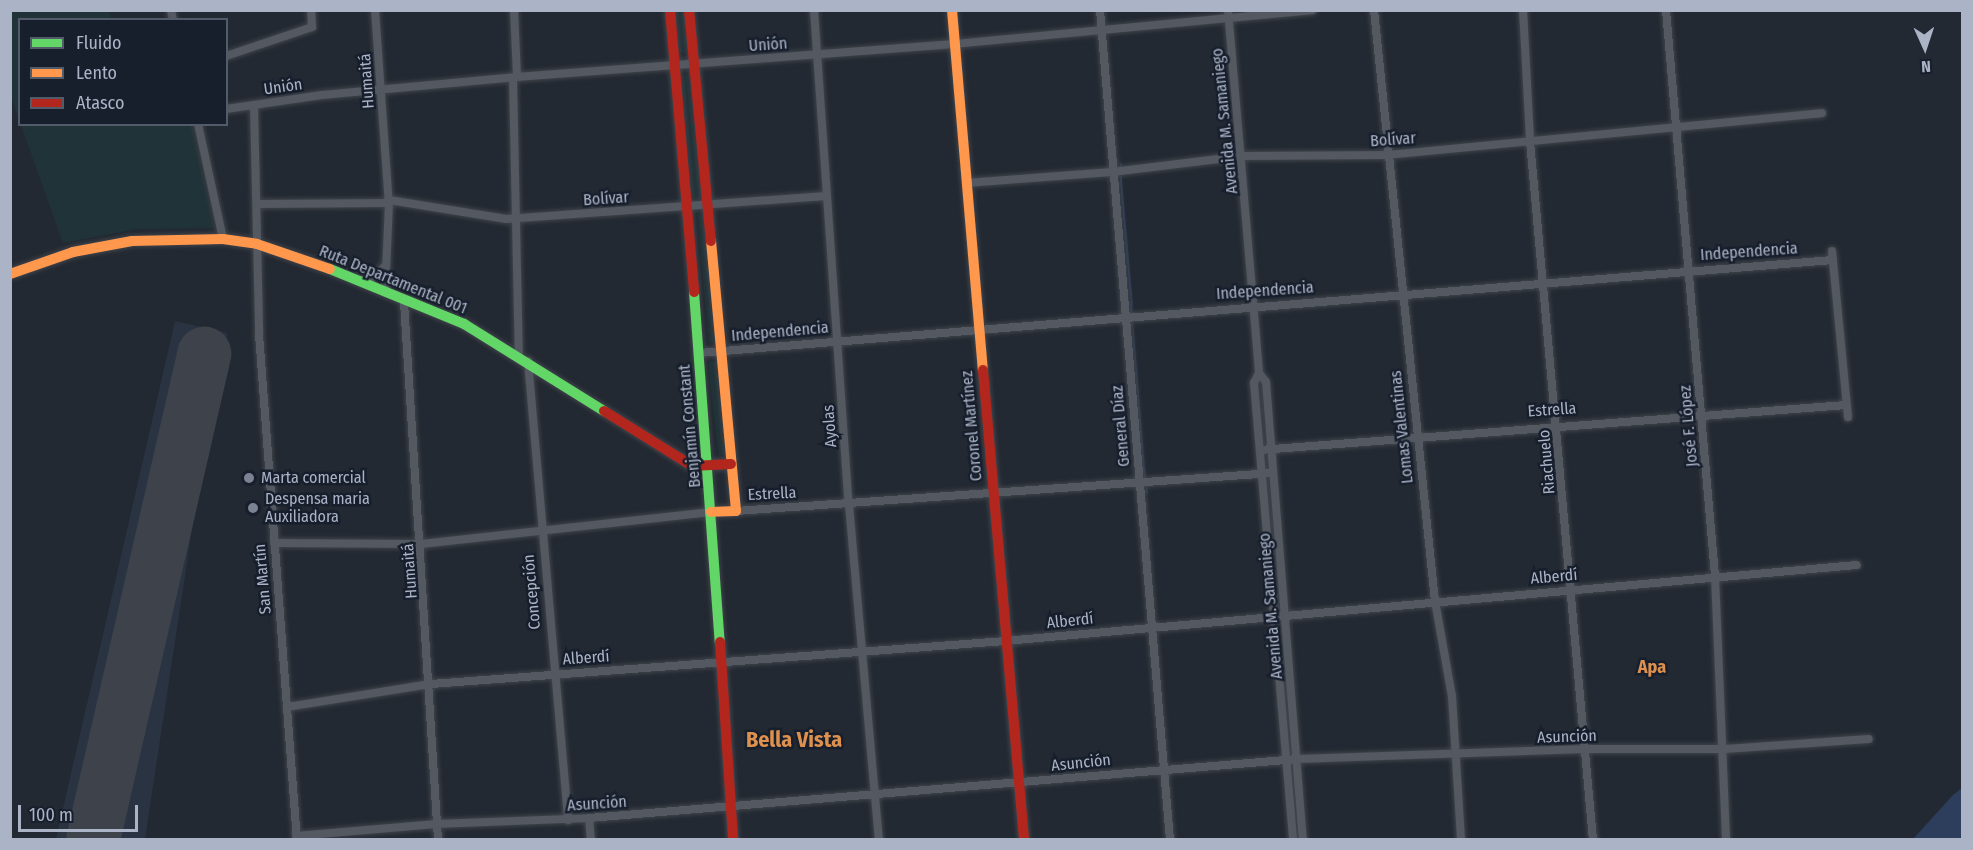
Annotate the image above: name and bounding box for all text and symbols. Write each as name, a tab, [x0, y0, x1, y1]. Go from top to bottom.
legend	[18, 18, 228, 126]
north arrow	[1895, 18, 1955, 78]
text: Fluido	[76, 32, 122, 54]
street label: Unión	[748, 34, 788, 56]
street label: Avenida M. Samaniego	[1208, 47, 1242, 195]
street label: Humaitá	[355, 53, 379, 109]
text: N	[1921, 57, 1931, 76]
text: Lento	[76, 62, 117, 84]
street label: Unión	[262, 75, 304, 99]
text: Atasco	[76, 92, 124, 114]
street label: Bolívar	[1370, 129, 1416, 151]
street label: Bolívar	[583, 188, 629, 210]
street label: Independencia	[1700, 239, 1798, 265]
street label: Ruta Departamental 001	[316, 242, 470, 318]
street label: Independencia	[1216, 278, 1314, 304]
street label: Independencia	[731, 318, 829, 346]
street label: Benjamín Constant	[675, 364, 705, 488]
street label: Lomas Valentinas	[1387, 369, 1417, 485]
street label: Coronel Martínez	[958, 370, 986, 482]
street label: General Díaz	[1108, 384, 1134, 468]
street label: José F. López	[1676, 384, 1702, 468]
street label: Estrella	[1527, 399, 1577, 421]
street label: Ayolas	[819, 404, 841, 448]
street label: Riachuelo	[1535, 429, 1559, 495]
place label: Marta comercial	[261, 468, 366, 488]
marker: Marta comercial	[242, 471, 256, 485]
street label: Estrella	[747, 483, 797, 505]
place label: Despensa maria Auxiliadora	[265, 489, 370, 527]
marker: Despensa maria Auxiliadora	[246, 501, 260, 515]
street label: Avenida M. Samaniego	[1255, 532, 1287, 680]
street label: San Martín	[250, 543, 276, 615]
street label: Humaitá	[398, 543, 422, 599]
street label: Concepción	[519, 554, 545, 630]
street label: Alberdí	[1530, 565, 1578, 589]
street label: Alberdí	[1046, 609, 1094, 633]
street label: Alberdí	[562, 647, 610, 669]
district label: Apa	[1638, 656, 1666, 678]
street label: Asunción	[1537, 726, 1597, 748]
district label: Bella Vista	[746, 727, 842, 753]
street label: Asunción	[1050, 750, 1112, 776]
street label: Asunción	[567, 792, 627, 816]
scale bar	[21, 793, 141, 831]
text: 100 m	[29, 804, 73, 826]

